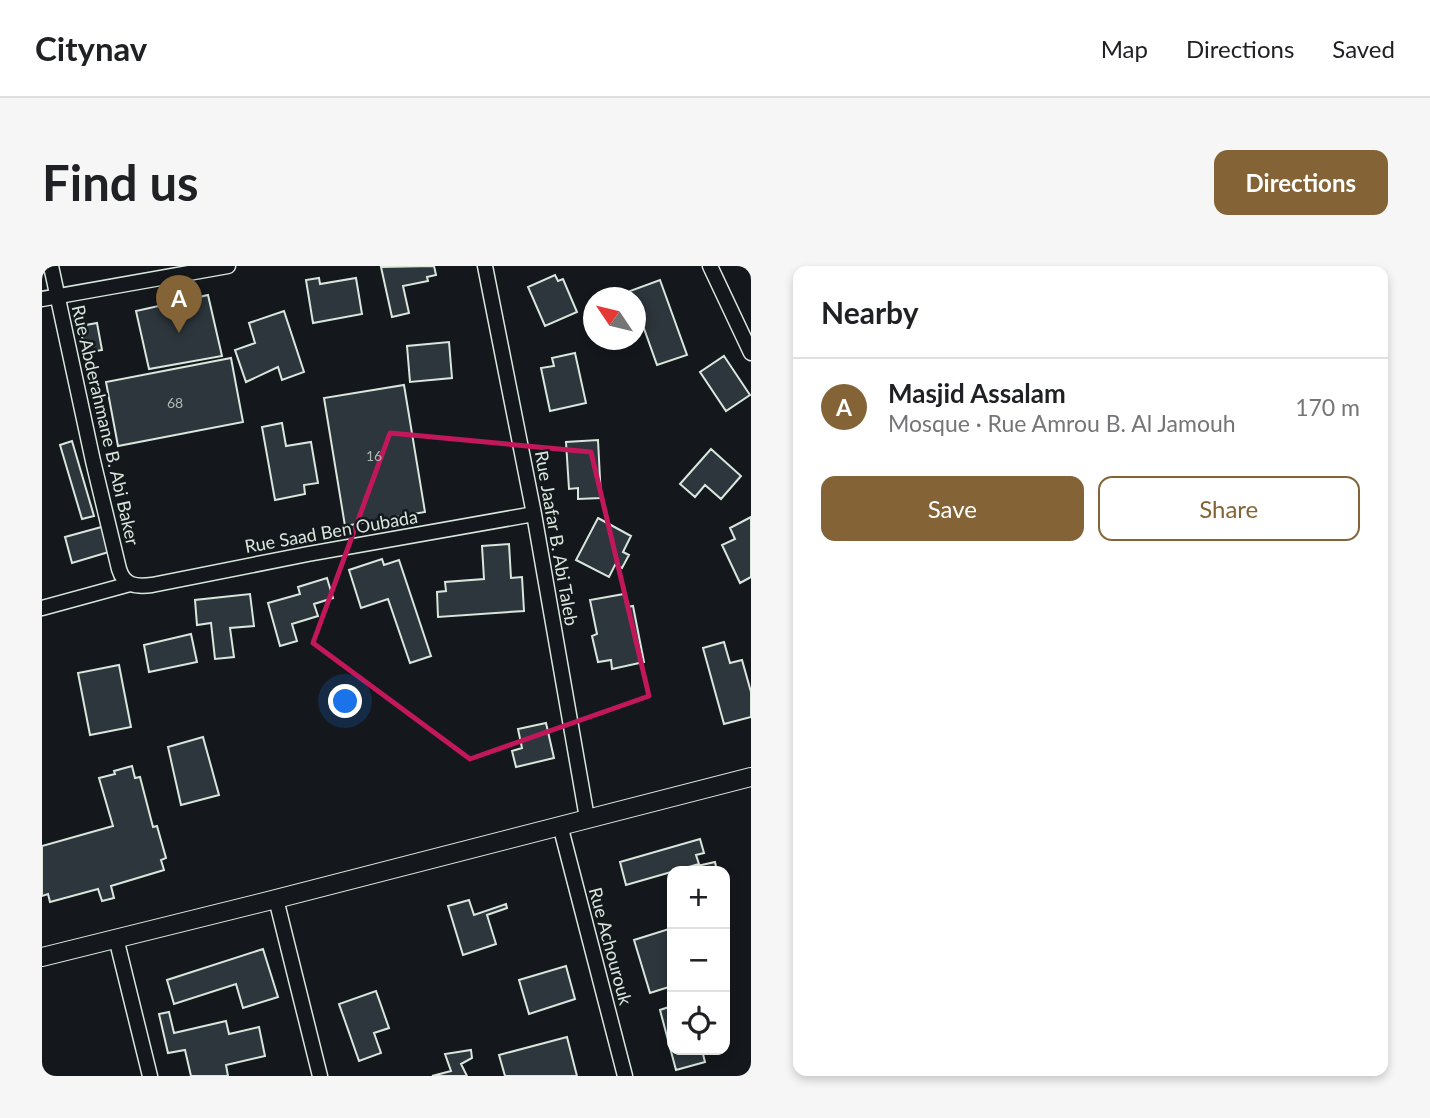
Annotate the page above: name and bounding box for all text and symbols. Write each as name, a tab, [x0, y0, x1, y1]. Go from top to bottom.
text: Citynav	[35, 28, 147, 68]
text: Map	[1101, 34, 1148, 63]
text: Directions	[1186, 34, 1294, 63]
text: Saved	[1332, 34, 1395, 63]
button: Directions	[1214, 150, 1388, 215]
text: Find us	[42, 153, 199, 211]
pin: A	[156, 275, 202, 333]
north arrow	[583, 287, 646, 350]
text: Nearby	[821, 294, 919, 330]
street label: Rue Abderahmane B. Abi Baker	[68, 303, 144, 548]
text: Masjid Assalam	[888, 377, 1066, 409]
text: A	[836, 393, 852, 421]
text: 170 m	[1295, 393, 1360, 421]
house number: 68	[167, 394, 183, 411]
text: Mosque · Rue Amrou B. Al Jamouh	[888, 409, 1236, 437]
house number: 16	[366, 447, 382, 464]
street label: Rue Jaafar B. Abi Taleb	[531, 449, 583, 627]
button: Save	[821, 476, 1084, 541]
button: Share	[1098, 476, 1360, 541]
street label: Rue Saad Ben Oubada	[243, 505, 419, 557]
your location	[328, 684, 362, 718]
map controls	[667, 866, 730, 1055]
button: +	[667, 866, 730, 929]
street label: Rue Achourouk	[585, 885, 637, 1008]
button: −	[667, 929, 730, 992]
button: locate	[667, 992, 730, 1055]

